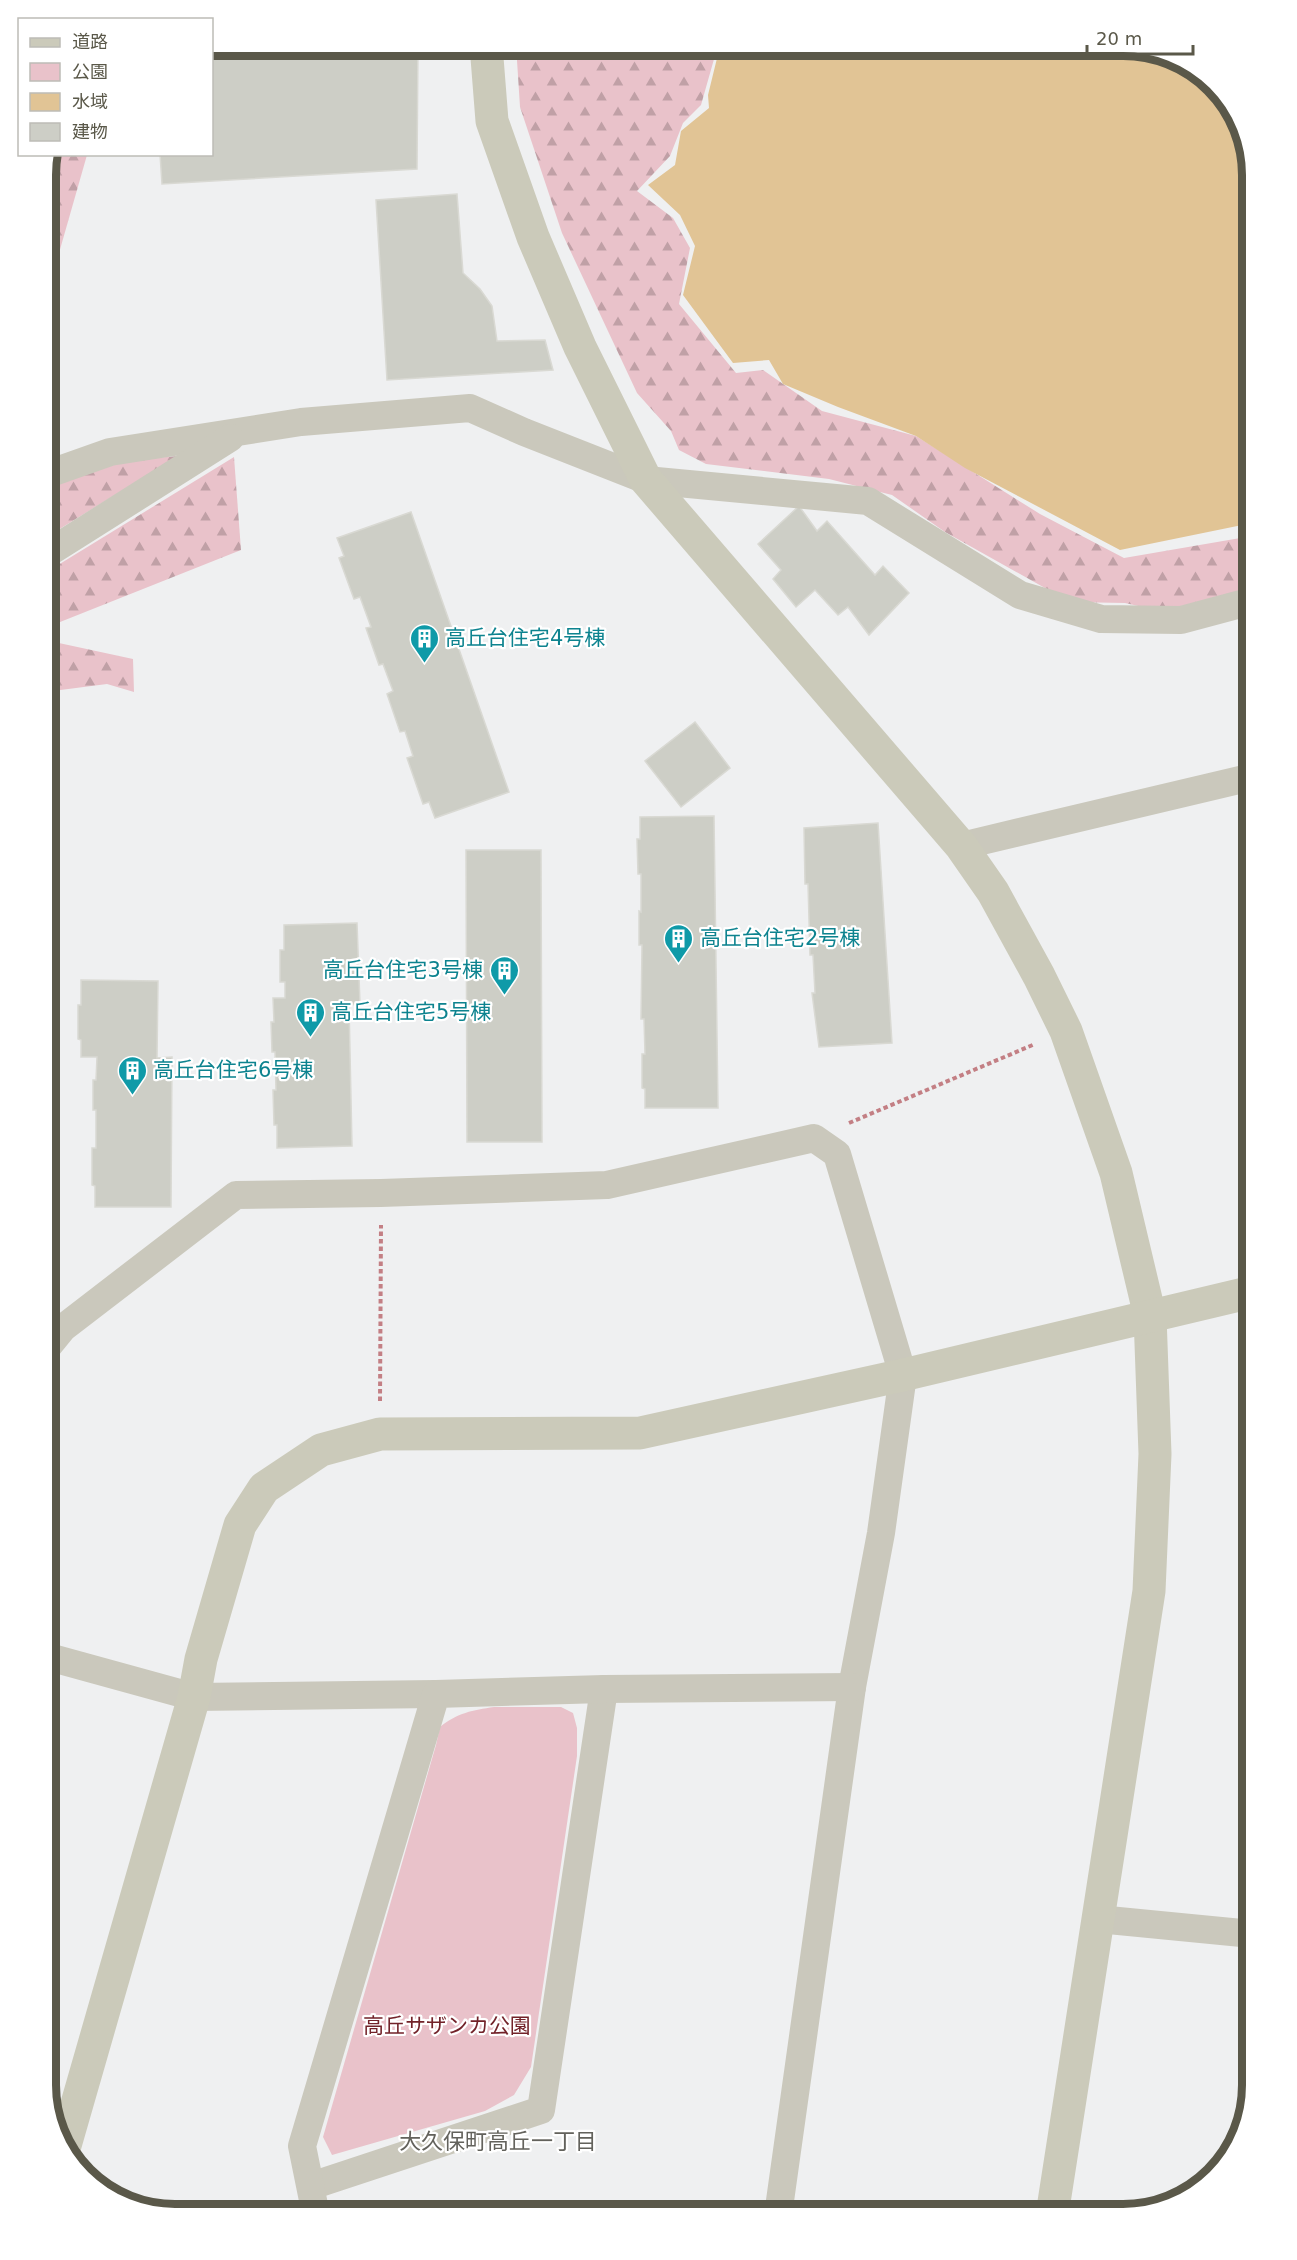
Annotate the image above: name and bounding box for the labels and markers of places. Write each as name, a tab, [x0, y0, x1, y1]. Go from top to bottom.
building icon: 高丘台住宅4号棟	[408, 622, 440, 664]
place label: 高丘台住宅4号棟	[445, 626, 605, 650]
building icon: 高丘台住宅2号棟	[663, 922, 695, 964]
place label: 高丘台住宅2号棟	[700, 926, 860, 950]
building icon: 高丘台住宅3号棟	[488, 954, 520, 996]
place label: 高丘台住宅3号棟	[323, 958, 483, 982]
building icon: 高丘台住宅5号棟	[294, 996, 326, 1038]
place label: 高丘台住宅5号棟	[331, 1000, 491, 1024]
building icon: 高丘台住宅6号棟	[116, 1054, 148, 1096]
place label: 高丘台住宅6号棟	[153, 1058, 313, 1082]

